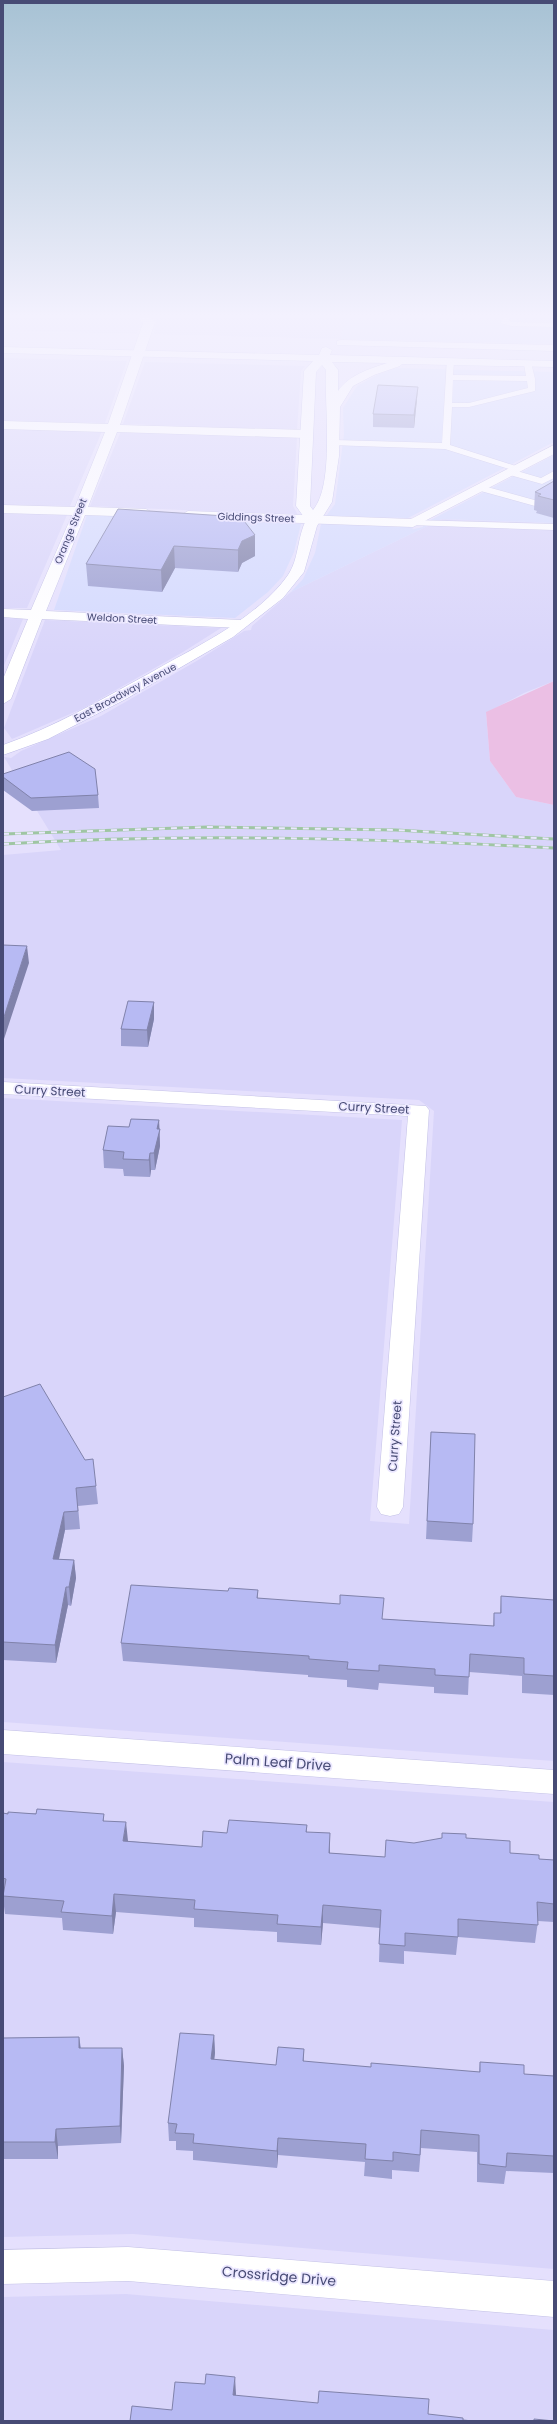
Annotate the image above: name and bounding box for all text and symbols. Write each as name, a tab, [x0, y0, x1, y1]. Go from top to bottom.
street label: Orange Street	[50, 496, 91, 566]
street label: Giddings Street	[217, 509, 295, 526]
street label: Weldon Street	[87, 609, 158, 628]
street label: East Broadway Avenue	[71, 659, 179, 726]
street label: Curry Street	[14, 1080, 86, 1101]
street label: Curry Street	[338, 1097, 410, 1118]
street label: Curry Street	[384, 1400, 405, 1472]
street label: Palm Leaf Drive	[224, 1748, 332, 1776]
street label: Crossridge Drive	[221, 2261, 337, 2291]

